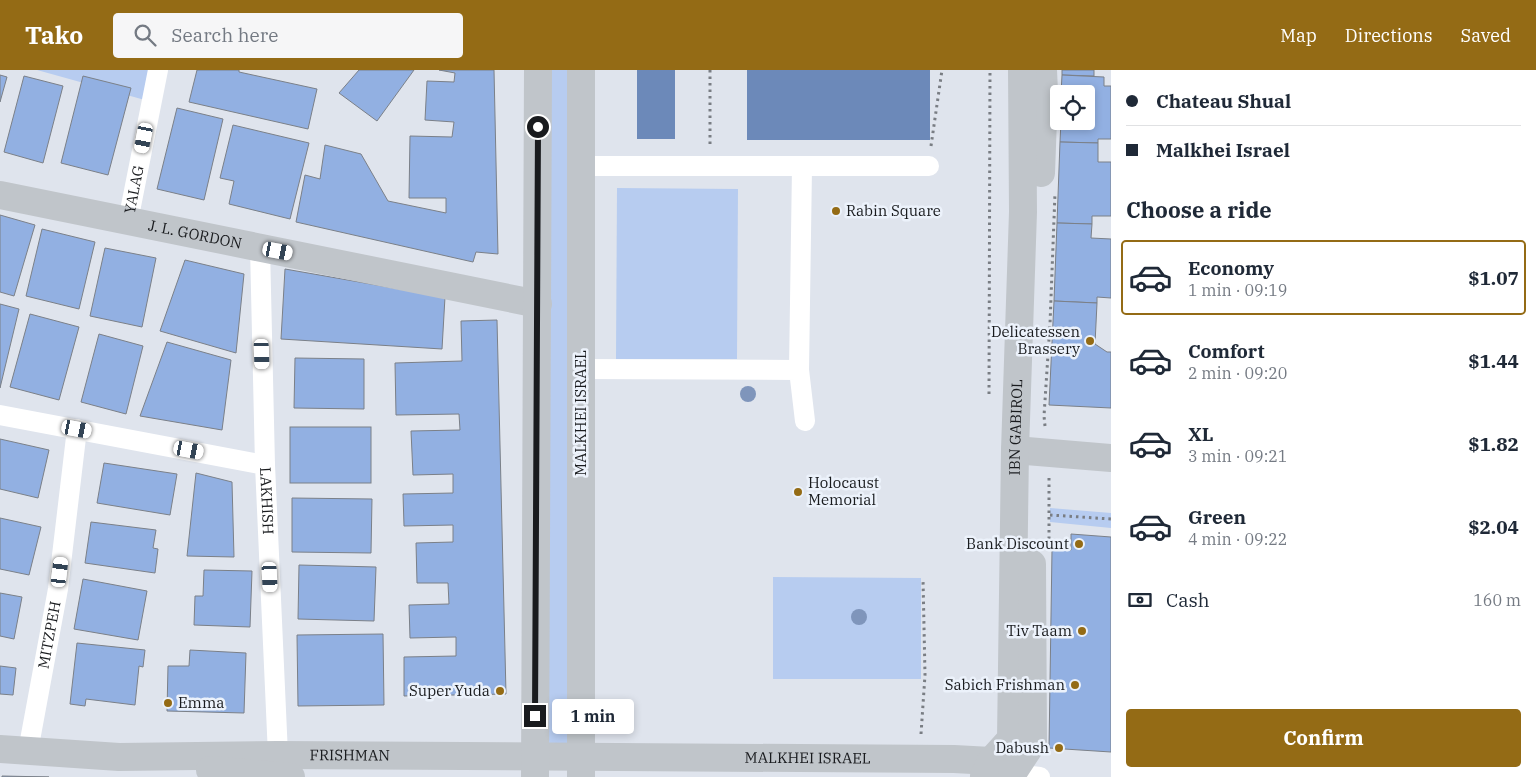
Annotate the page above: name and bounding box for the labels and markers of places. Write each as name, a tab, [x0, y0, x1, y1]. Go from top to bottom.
place label: Rabin Square	[846, 201, 941, 220]
marker: Rabin Square	[830, 205, 842, 217]
place label: Delicatessen Brassery	[991, 322, 1080, 358]
marker: Delicatessen Brassery	[1084, 335, 1096, 347]
place label: Holocaust Memorial	[808, 473, 879, 509]
marker: Holocaust Memorial	[792, 486, 804, 498]
place label: Bank Discount	[966, 534, 1069, 553]
marker: Bank Discount	[1073, 538, 1085, 550]
place label: Tiv Taam	[1006, 621, 1072, 640]
marker: Tiv Taam	[1076, 625, 1088, 637]
place label: Sabich Frishman	[945, 675, 1065, 694]
marker: Sabich Frishman	[1069, 679, 1081, 691]
place label: Super Yuda	[409, 681, 490, 700]
marker: Super Yuda	[494, 685, 506, 697]
place label: Emma	[178, 693, 224, 712]
marker: Emma	[162, 697, 174, 709]
place label: Dabush	[995, 738, 1049, 757]
marker: Dabush	[1053, 742, 1065, 754]

